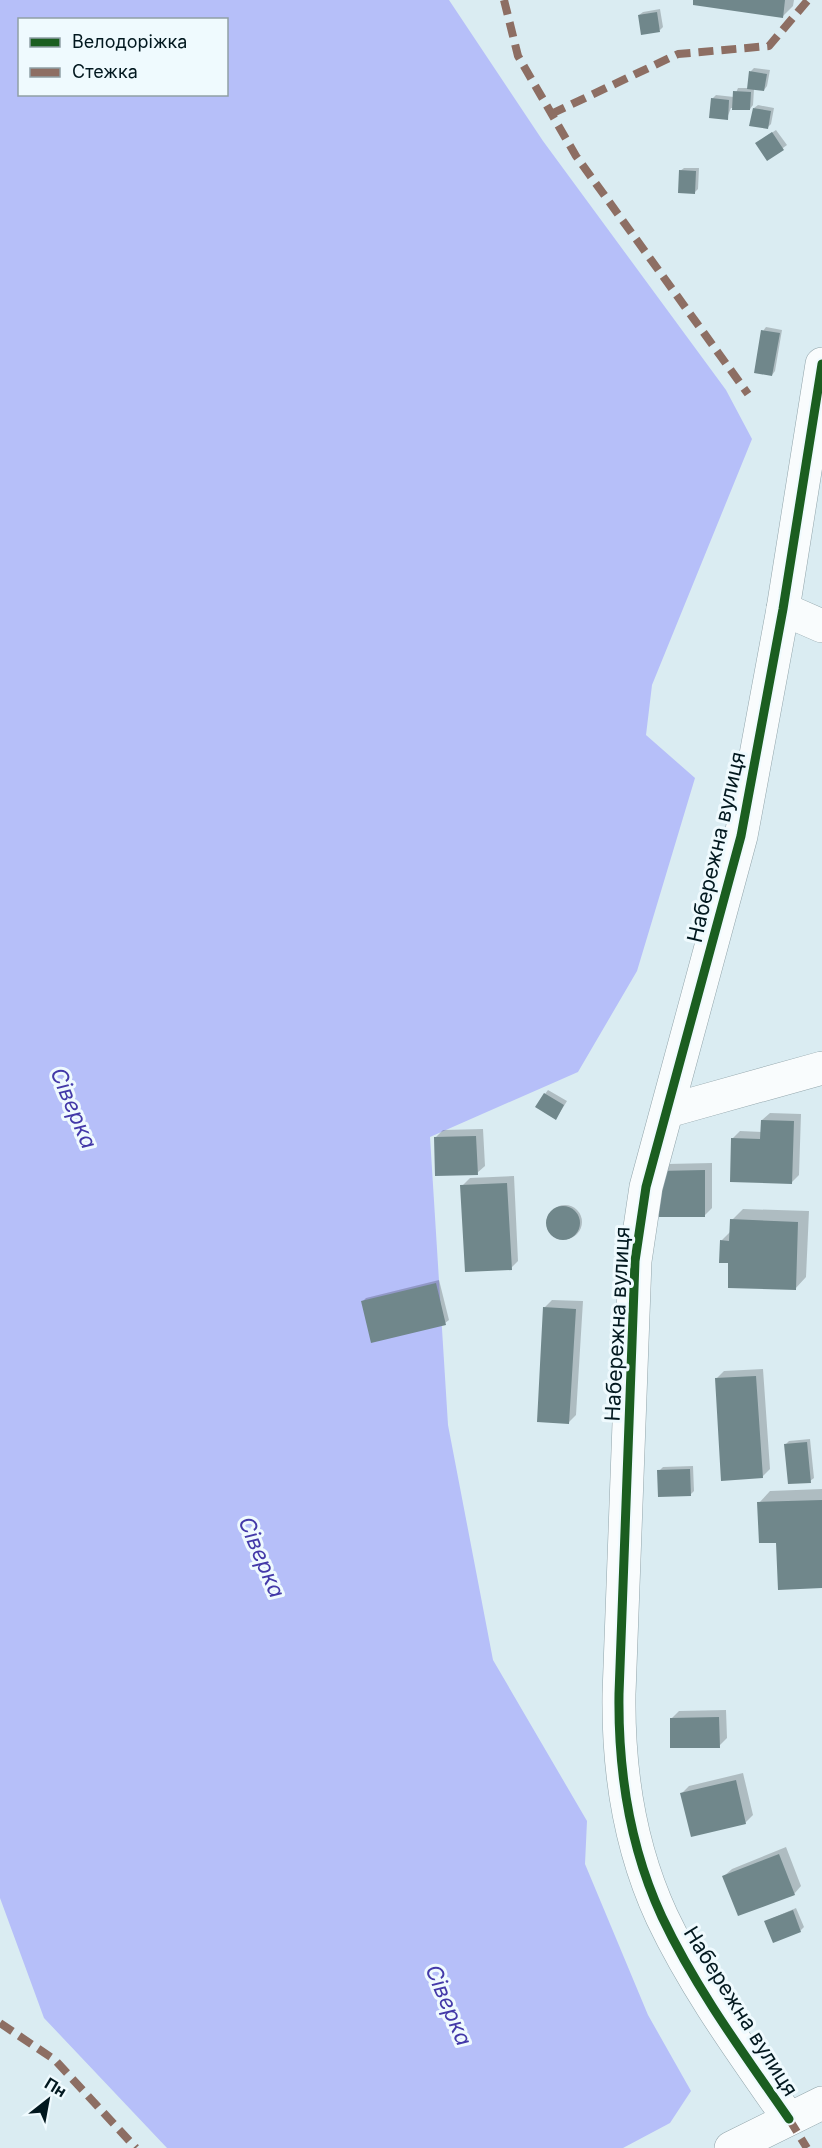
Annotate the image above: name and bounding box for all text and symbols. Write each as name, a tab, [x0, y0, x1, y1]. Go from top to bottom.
legend	[18, 18, 228, 96]
text: Велодоріжка	[72, 31, 187, 52]
text: Стежка	[72, 61, 138, 82]
street label: Набережна вулиця	[682, 749, 750, 945]
water label: Сіверка	[45, 1064, 103, 1152]
street label: Набережна вулиця	[599, 1226, 635, 1422]
water label: Сіверка	[233, 1513, 291, 1601]
street label: Набережна вулиця	[679, 1922, 803, 2100]
water label: Сіверка	[420, 1961, 478, 2049]
north arrow	[18, 2070, 78, 2130]
text: Пн	[41, 2073, 70, 2101]

